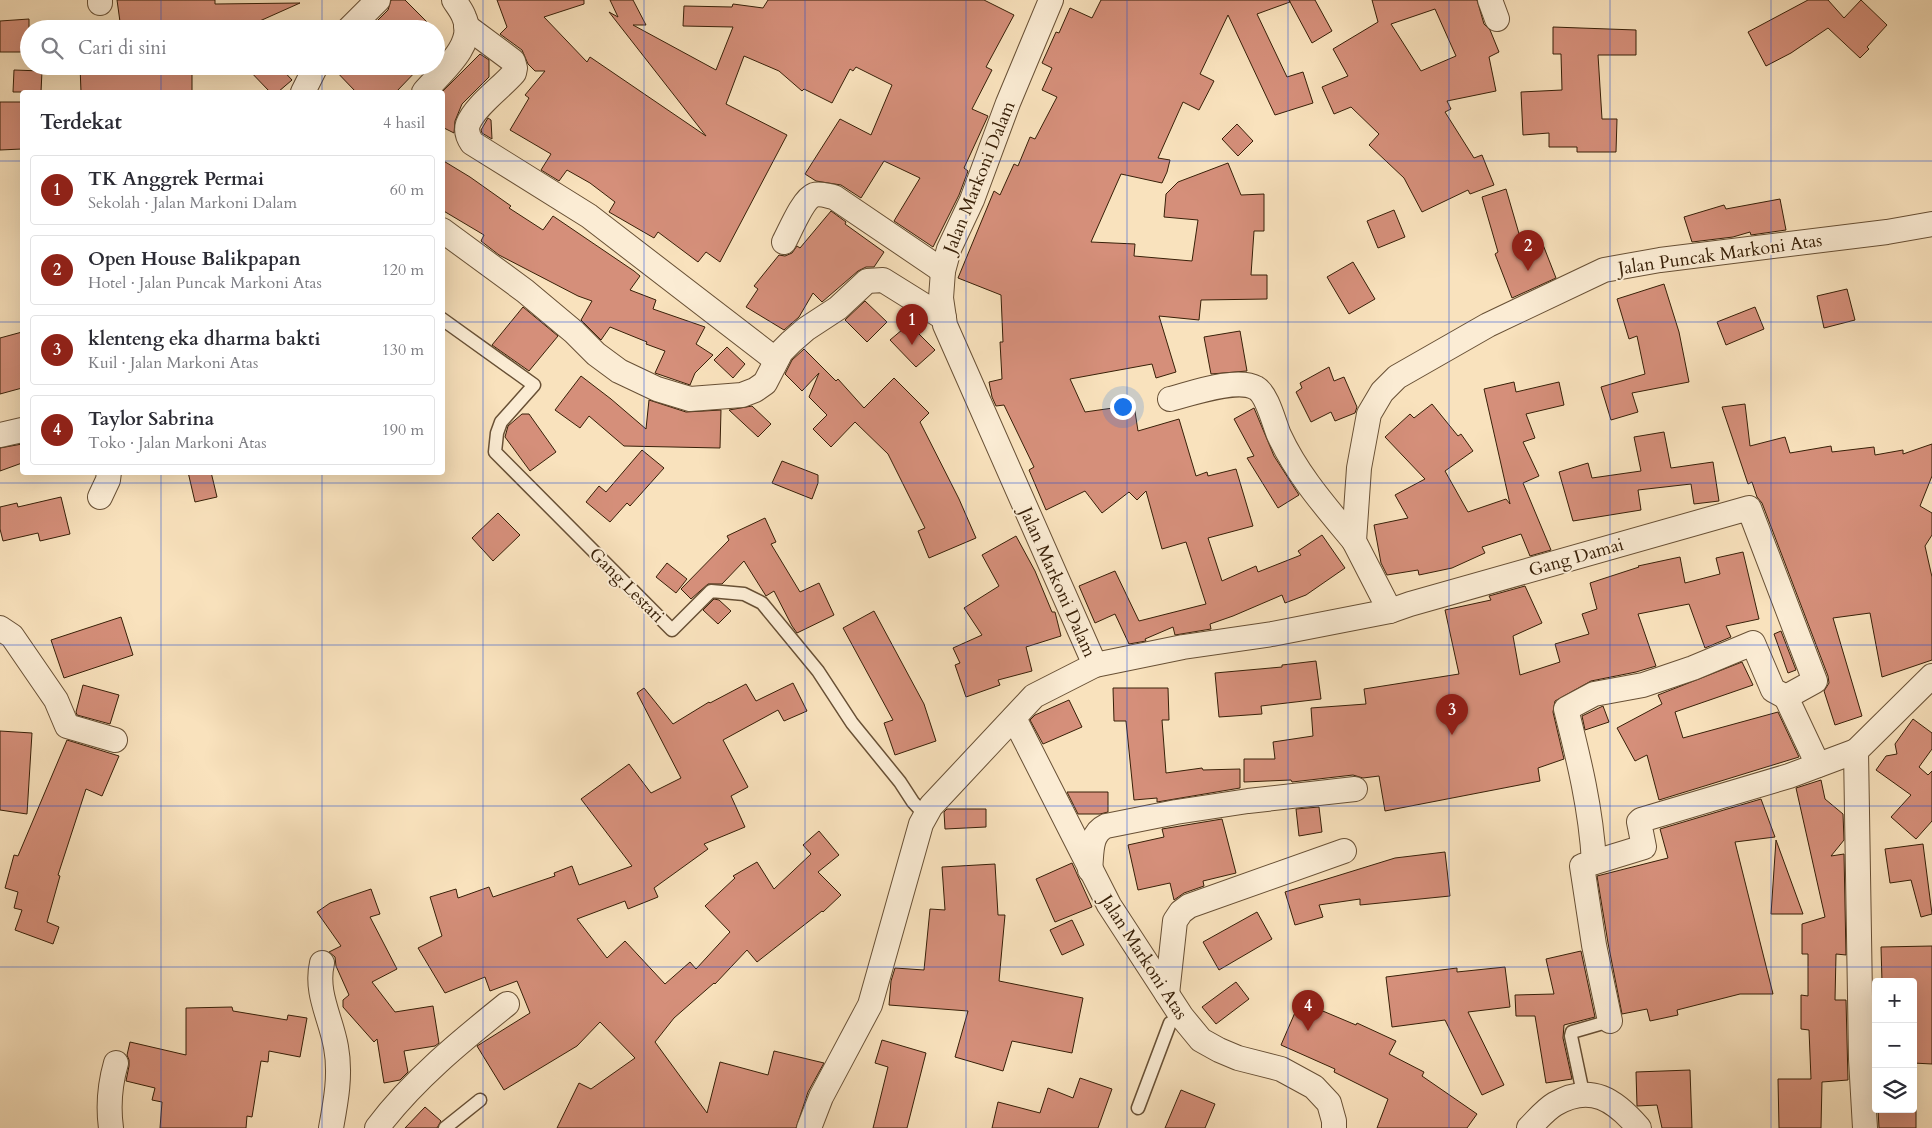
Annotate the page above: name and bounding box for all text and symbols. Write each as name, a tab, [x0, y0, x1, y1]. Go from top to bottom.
search box	[20, 20, 445, 75]
icon: search	[38, 34, 66, 62]
text: Cari di sini	[78, 35, 167, 61]
street label: Jalan Markoni Dalam	[936, 97, 1022, 260]
text: Terdekat	[40, 108, 122, 137]
text: 4 hasil	[383, 112, 425, 134]
text: TK Anggrek Permai	[88, 166, 264, 192]
text: 1	[53, 179, 61, 201]
text: 60 m	[390, 179, 424, 201]
text: Sekolah · Jalan Markoni Dalam	[88, 192, 297, 214]
street label: Jalan Puncak Markoni Atas	[1614, 228, 1824, 282]
pin: 2	[1512, 230, 1544, 271]
text: Open House Balikpapan	[88, 246, 301, 272]
text: 2	[53, 259, 61, 281]
text: 120 m	[382, 259, 424, 281]
text: Hotel · Jalan Puncak Markoni Atas	[88, 272, 322, 294]
pin: 1	[896, 304, 928, 345]
text: klenteng eka dharma bakti	[88, 326, 321, 352]
text: 3	[53, 339, 61, 361]
text: 130 m	[382, 339, 424, 361]
text: Kuil · Jalan Markoni Atas	[88, 352, 258, 374]
your location	[1110, 394, 1136, 420]
text: Taylor Sabrina	[88, 406, 214, 432]
text: 4	[53, 419, 61, 441]
text: 190 m	[382, 419, 424, 441]
text: Toko · Jalan Markoni Atas	[88, 432, 267, 454]
street label: Jalan Markoni Dalam	[1012, 500, 1102, 662]
street label: Gang Damai	[1526, 532, 1627, 583]
street label: Gang Lestari	[583, 542, 670, 629]
pin: 3	[1436, 694, 1468, 735]
street label: Jalan Markoni Atas	[1092, 887, 1193, 1025]
map controls	[1872, 978, 1917, 1113]
button: +	[1872, 978, 1917, 1023]
pin: 4	[1292, 990, 1324, 1031]
button: −	[1872, 1023, 1917, 1068]
button: layers	[1872, 1068, 1917, 1113]

